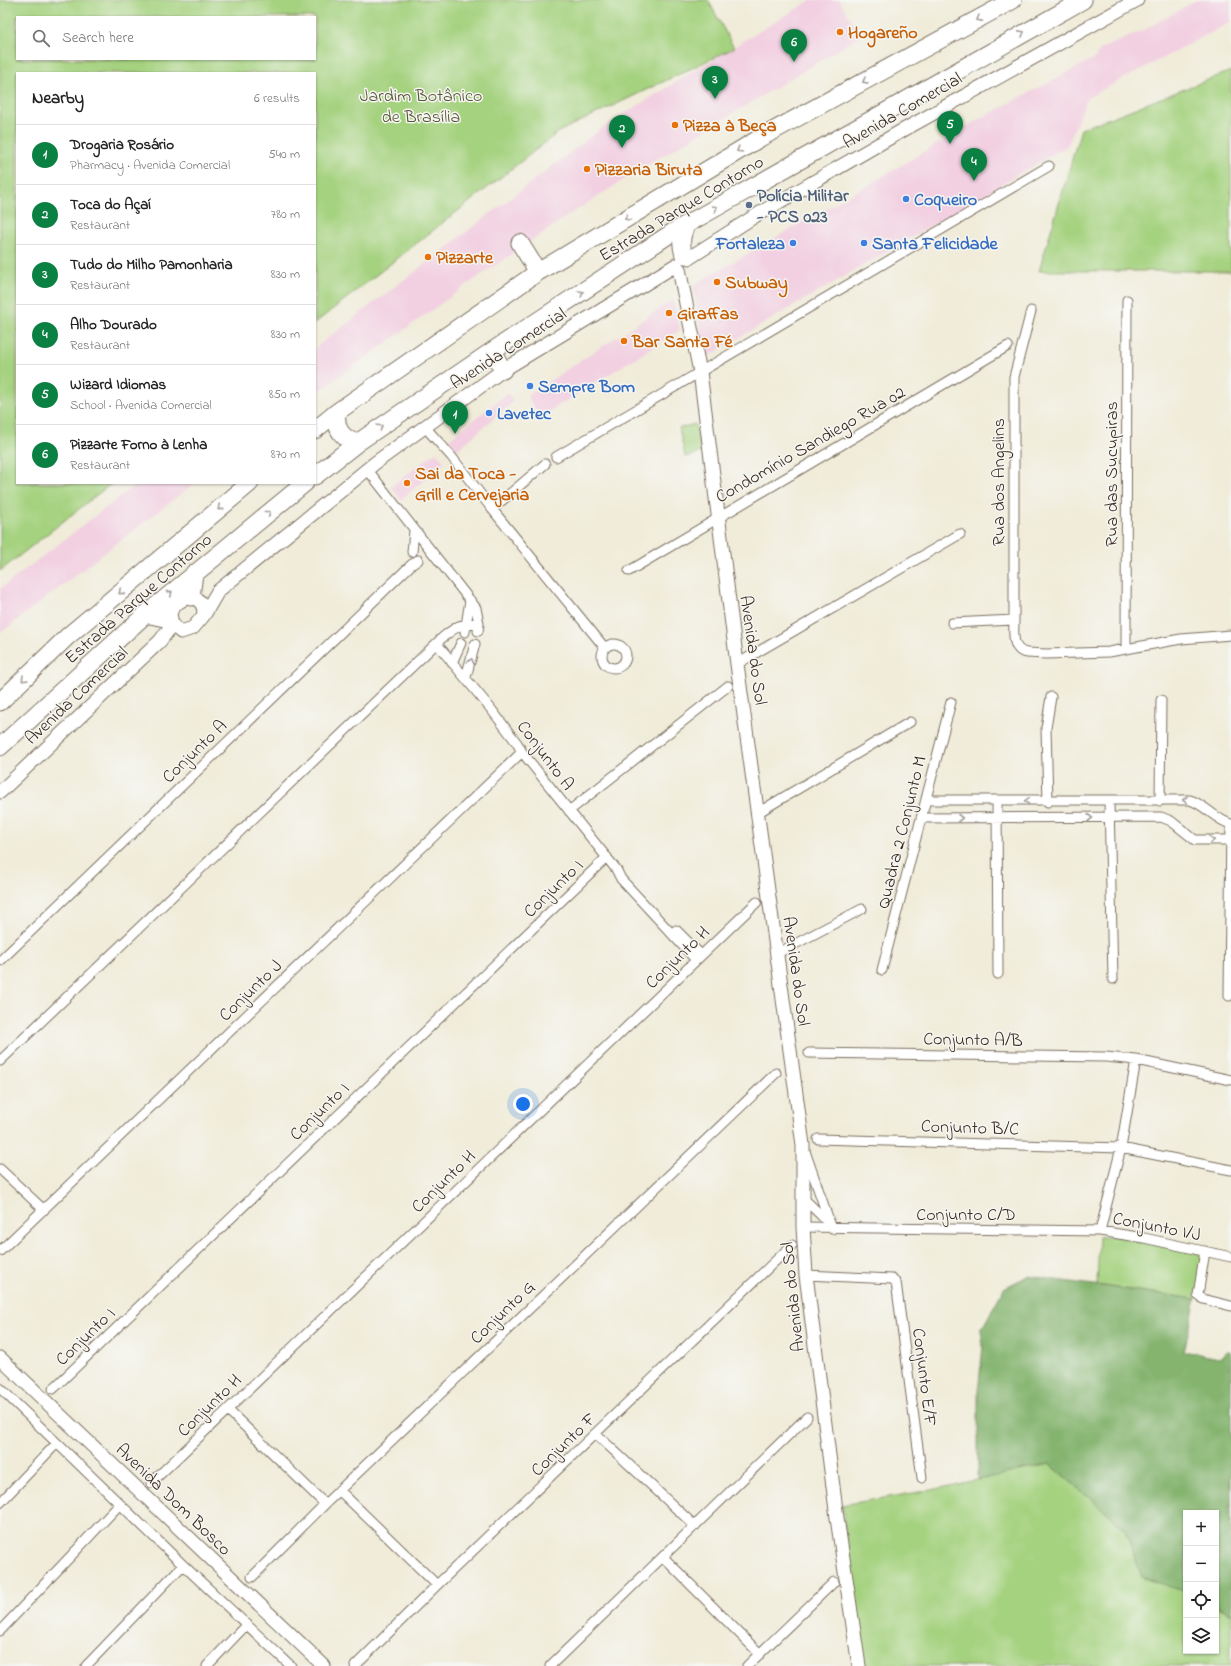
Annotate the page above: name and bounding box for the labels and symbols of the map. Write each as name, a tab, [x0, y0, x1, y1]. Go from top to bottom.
one-way arrow	[976, 14, 983, 21]
place label: Hogareño	[848, 21, 918, 48]
marker: Hogareño	[835, 27, 845, 37]
pin: 6	[781, 29, 807, 62]
one-way arrow	[1018, 31, 1026, 38]
pin: 3	[702, 66, 728, 99]
street label: Avenida Comercial	[839, 67, 967, 156]
one-way arrow	[862, 76, 869, 84]
park label: Jardim Botânico de Brasília	[360, 84, 482, 131]
pin: 5	[937, 111, 963, 144]
place label: Pizza à Beça	[683, 114, 777, 140]
pin: 2	[609, 115, 635, 148]
marker: Pizza à Beça	[670, 120, 680, 130]
one-way arrow	[736, 146, 743, 153]
pin: 4	[961, 148, 987, 181]
street label: Estrada Parque Contorno	[595, 150, 769, 269]
place label: Pizzaria Biruta	[595, 158, 703, 184]
marker: Pizzaria Biruta	[582, 164, 592, 174]
place label: Polícia Militar - PCS 023	[756, 184, 849, 231]
place label: Coqueiro	[914, 188, 977, 214]
marker: Coqueiro	[901, 194, 911, 204]
marker: Polícia Militar - PCS 023	[744, 200, 754, 210]
one-way arrow	[711, 206, 718, 213]
one-way arrow	[624, 213, 631, 220]
place label: Fortaleza	[715, 232, 785, 258]
place label: Santa Felicidade	[872, 232, 999, 258]
marker: Fortaleza	[788, 238, 798, 248]
marker: Santa Felicidade	[859, 238, 869, 248]
place label: Pizzarte	[436, 246, 494, 272]
marker: Pizzarte	[423, 252, 433, 262]
place label: Subway	[725, 271, 788, 298]
marker: Subway	[712, 277, 722, 287]
one-way arrow	[577, 290, 584, 297]
street label: Avenida Comercial	[446, 302, 572, 397]
place label: Giraffas	[677, 302, 739, 328]
marker: Giraffas	[664, 308, 674, 318]
place label: Bar Santa Fé	[631, 330, 733, 356]
marker: Bar Santa Fé	[619, 336, 629, 346]
place label: Sempre Bom	[538, 375, 635, 401]
marker: Sempre Bom	[525, 381, 535, 391]
street label: Condomínio Sandiego Rua 02	[711, 381, 911, 512]
pin: 1	[442, 401, 468, 434]
street label: Rua das Sucupiras	[1100, 401, 1126, 547]
place label: Lavetec	[497, 402, 552, 428]
marker: Lavetec	[484, 408, 494, 418]
street label: Rua dos Angelins	[987, 418, 1014, 546]
one-way arrow	[376, 424, 383, 432]
place label: Sai da Toca - Grill e Cervejaria	[415, 462, 529, 509]
marker: Sai da Toca - Grill e Cervejaria	[402, 478, 412, 488]
one-way arrow	[217, 504, 225, 511]
one-way arrow	[263, 510, 271, 517]
street label: Estrada Parque Contorno	[60, 528, 219, 671]
one-way arrow	[118, 588, 125, 595]
one-way arrow	[166, 591, 173, 598]
street label: Avenida do Sol	[731, 594, 773, 707]
street label: Avenida Comercial	[20, 641, 135, 752]
one-way arrow	[466, 658, 474, 664]
one-way arrow	[21, 674, 29, 682]
street label: Conjunto A	[157, 715, 234, 790]
street label: Conjunto A	[509, 716, 579, 797]
street label: Quadra 2 Conjunto M	[871, 753, 934, 912]
one-way arrow	[1182, 796, 1188, 805]
one-way arrow	[1024, 797, 1030, 805]
one-way arrow	[957, 814, 963, 822]
one-way arrow	[1087, 814, 1093, 822]
one-way arrow	[1209, 836, 1215, 844]
street label: Conjunto I	[518, 854, 590, 925]
street label: Avenida do Sol	[774, 915, 816, 1028]
street label: Conjunto H	[640, 921, 717, 996]
street label: Conjunto J	[214, 954, 289, 1028]
street label: Conjunto A/B	[923, 1027, 1023, 1055]
street label: Conjunto I	[284, 1077, 356, 1148]
your location	[513, 1094, 533, 1114]
street label: Conjunto B/C	[920, 1114, 1020, 1144]
street label: Conjunto H	[406, 1145, 483, 1220]
street label: Conjunto C/D	[916, 1203, 1016, 1229]
street label: Conjunto I/J	[1110, 1207, 1203, 1249]
street label: Avenida do Sol	[775, 1241, 813, 1353]
street label: Conjunto G	[465, 1276, 542, 1351]
street label: Conjunto I	[50, 1302, 122, 1373]
street label: Conjunto E/F	[904, 1327, 942, 1428]
street label: Conjunto H	[172, 1369, 249, 1444]
street label: Conjunto F	[526, 1407, 603, 1483]
street label: Avenida Dom Bosco	[109, 1438, 236, 1563]

